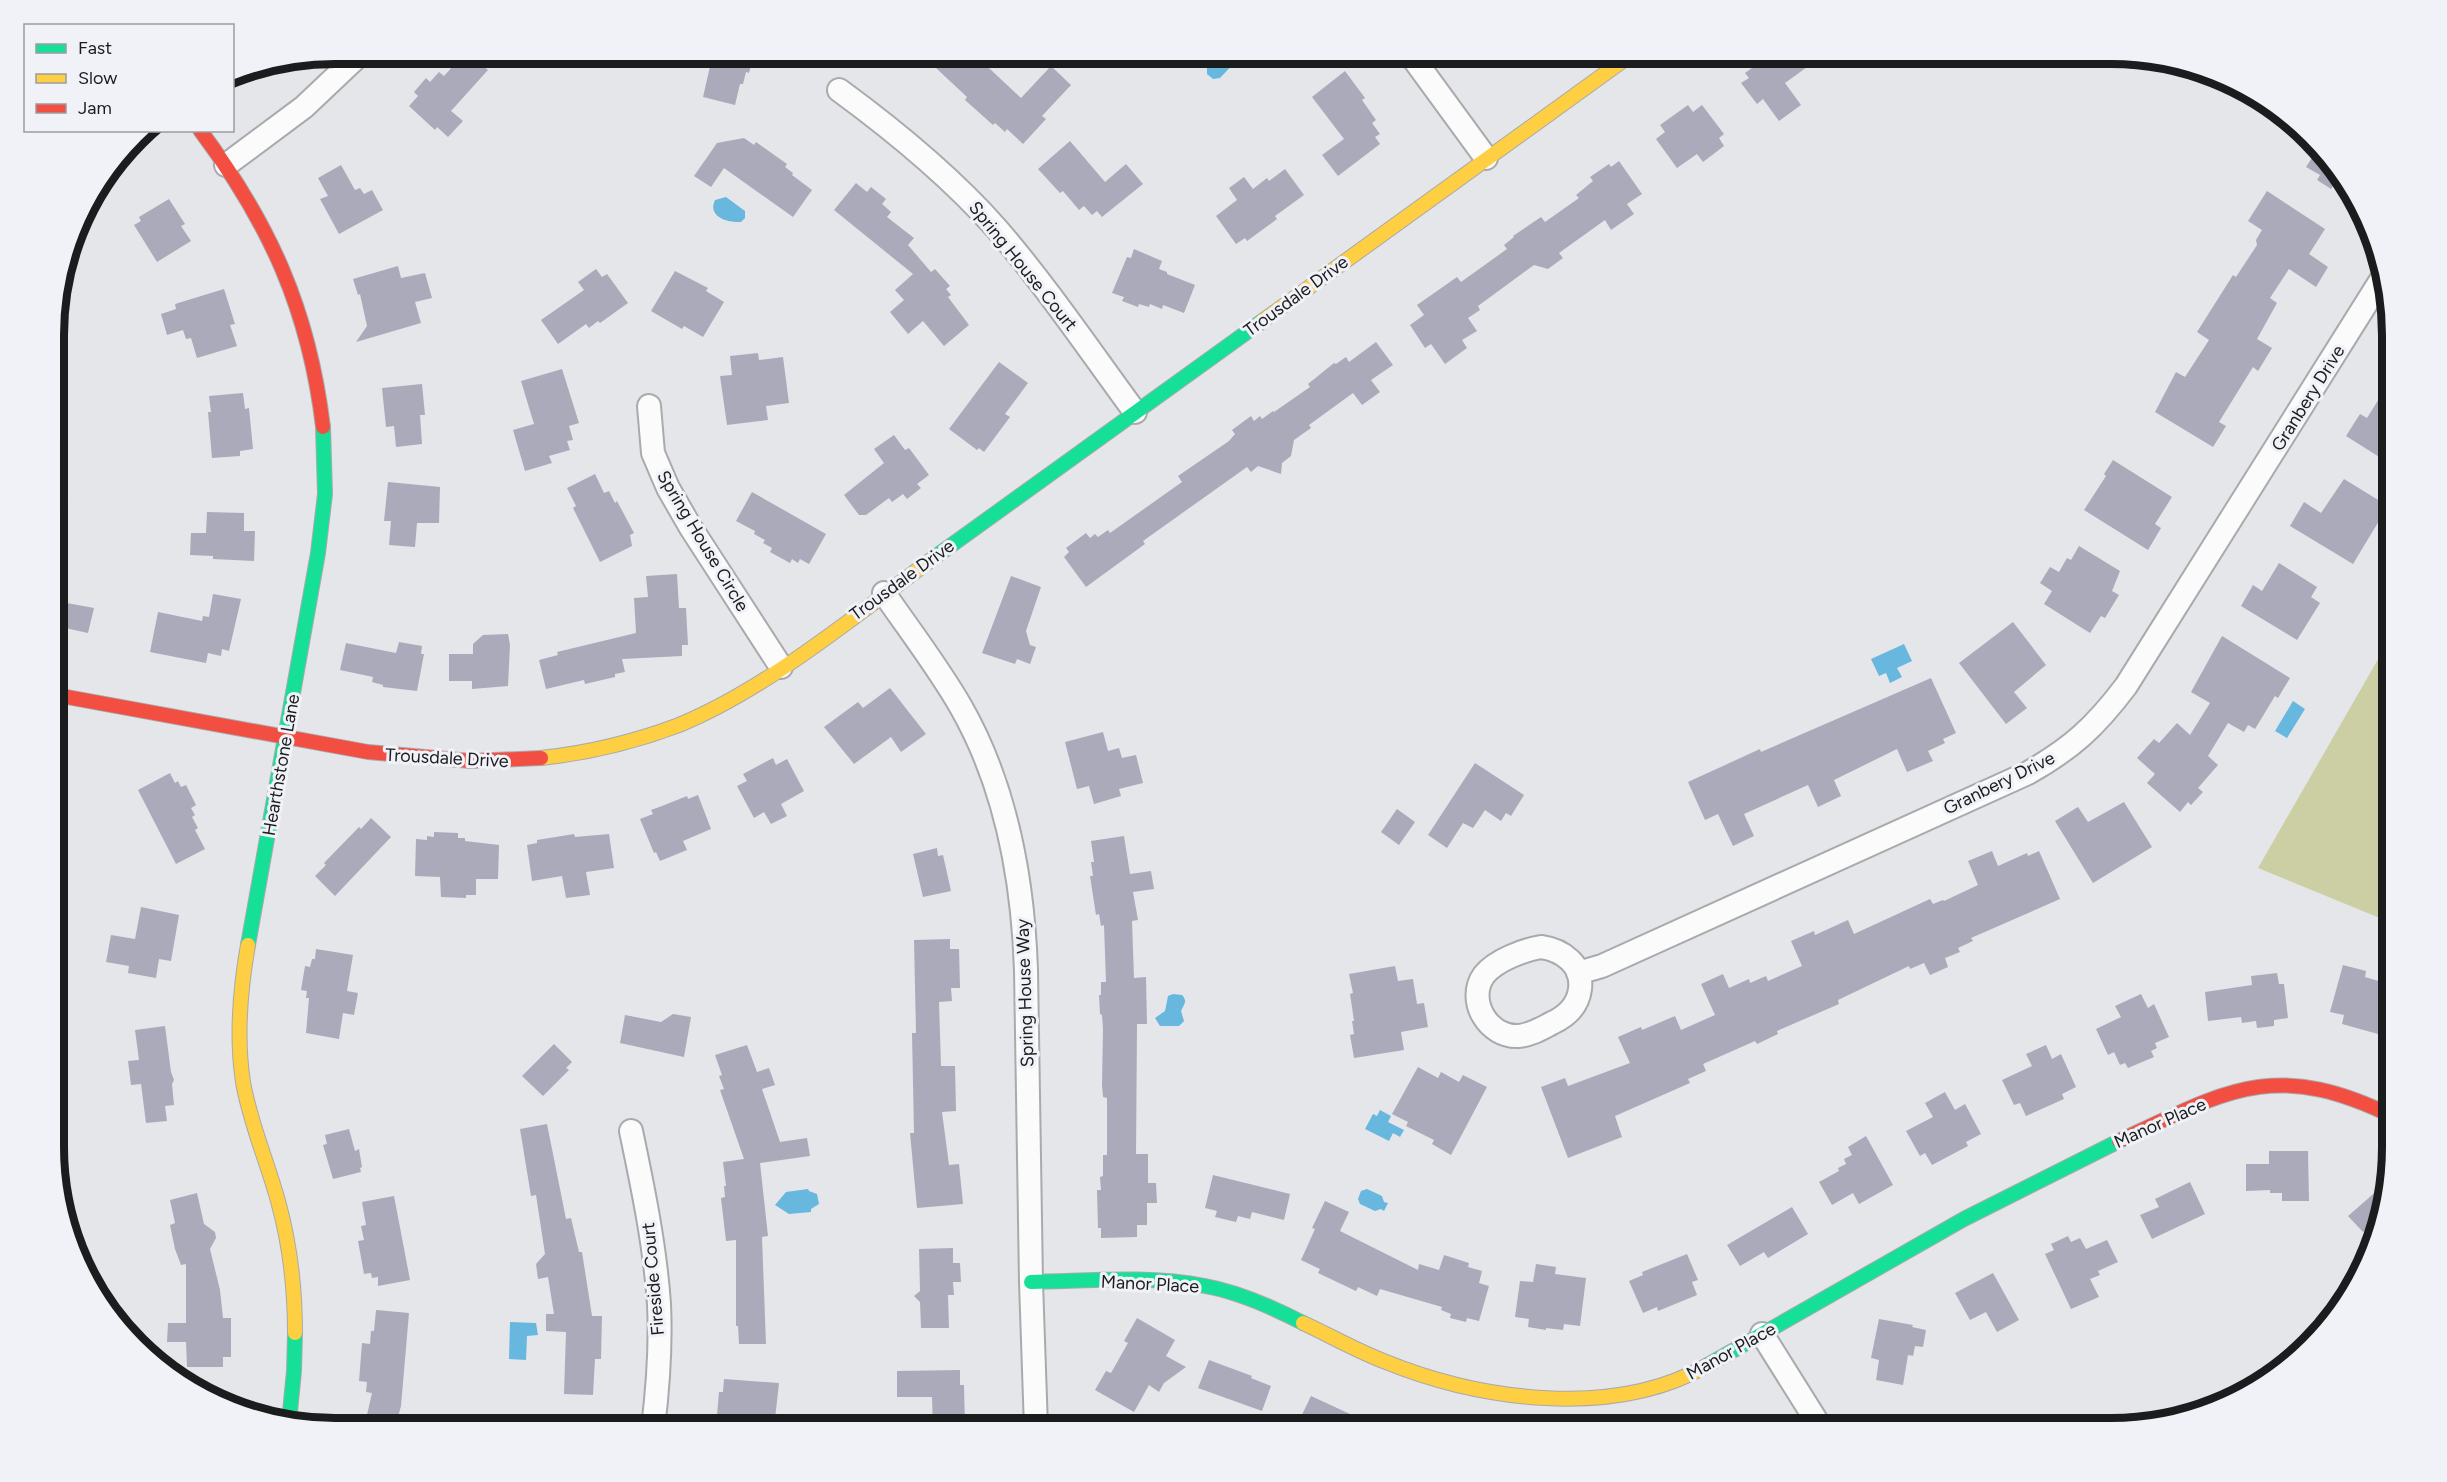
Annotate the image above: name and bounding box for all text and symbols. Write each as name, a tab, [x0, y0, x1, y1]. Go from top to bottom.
legend	[24, 24, 234, 132]
text: Fast	[78, 37, 112, 59]
text: Slow	[78, 67, 117, 89]
text: Jam	[78, 97, 112, 119]
street label: Spring House Court	[964, 197, 1082, 335]
street label: Trousdale Drive	[1240, 251, 1353, 341]
street label: Granbery Drive	[2267, 341, 2349, 455]
street label: Spring House Circle	[652, 467, 754, 616]
street label: Trousdale Drive	[846, 535, 959, 625]
street label: Hearthstone Lane	[258, 692, 304, 838]
street label: Trousdale Drive	[385, 744, 509, 772]
street label: Granbery Drive	[1940, 747, 2058, 819]
street label: Spring House Way	[1011, 918, 1039, 1068]
street label: Manor Place	[2111, 1093, 2210, 1153]
street label: Fireside Court	[637, 1221, 669, 1337]
street label: Manor Place	[1100, 1270, 1200, 1298]
street label: Manor Place	[1683, 1317, 1780, 1385]

